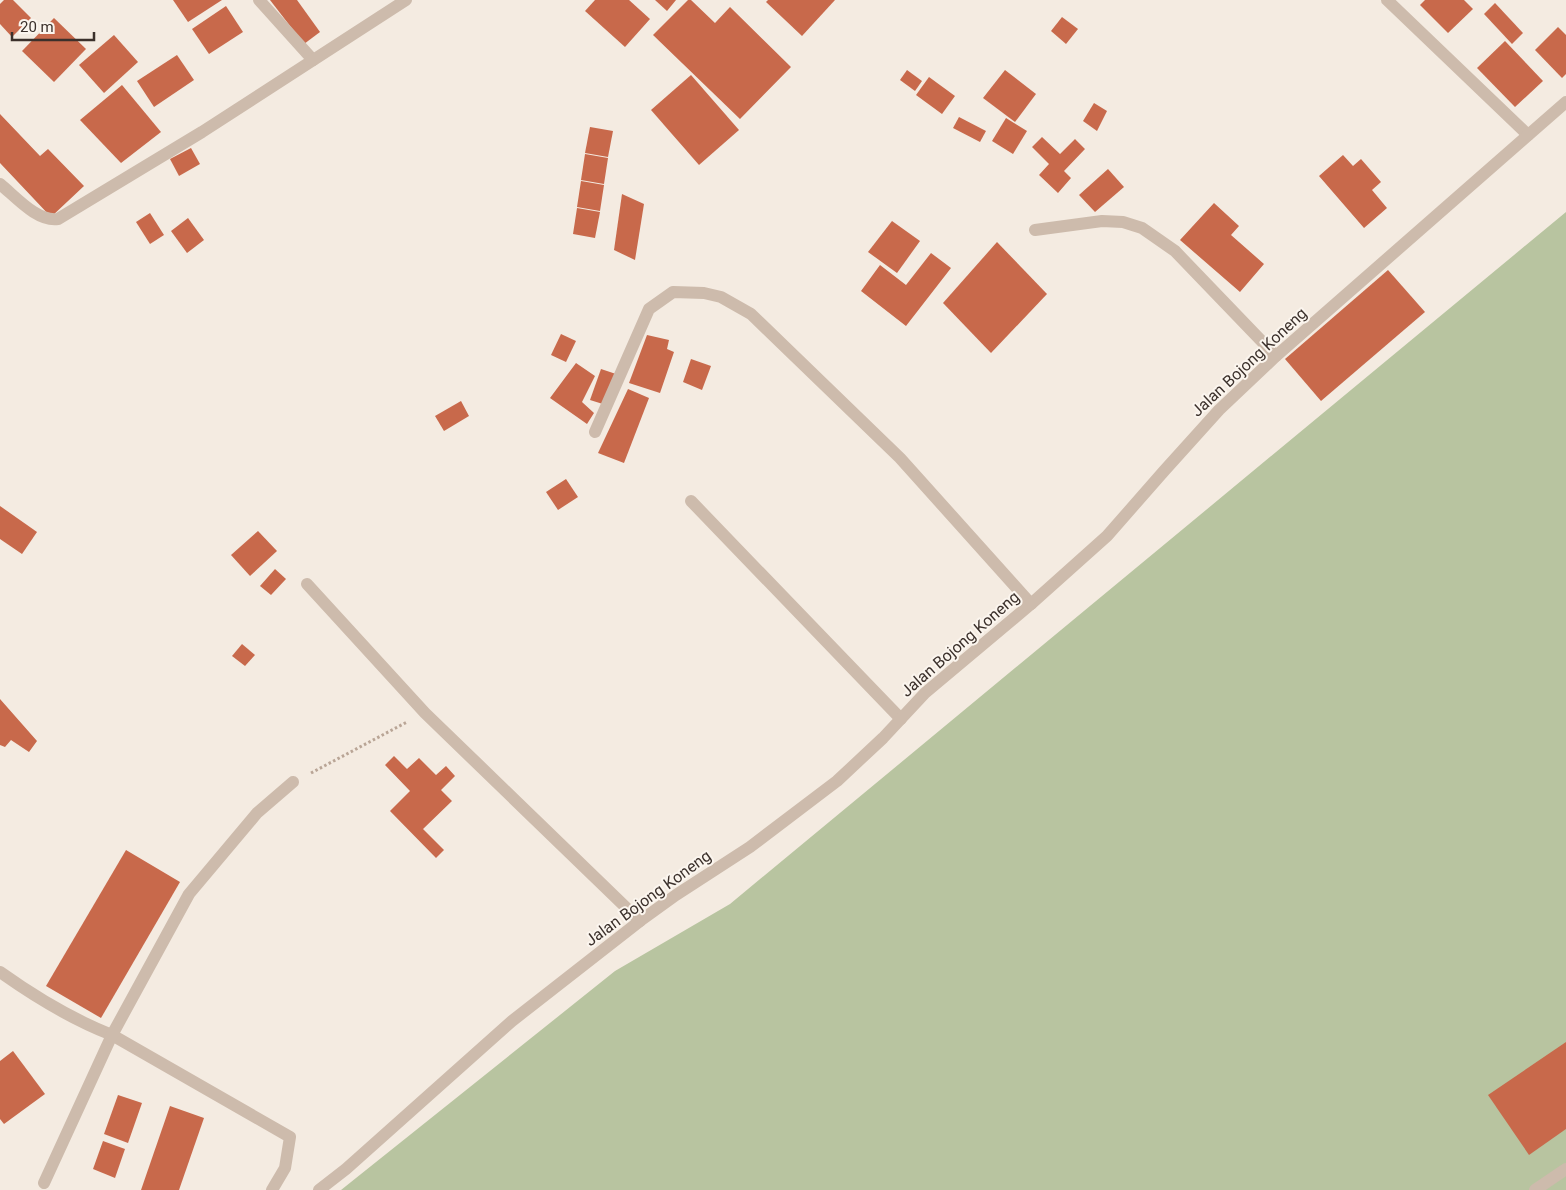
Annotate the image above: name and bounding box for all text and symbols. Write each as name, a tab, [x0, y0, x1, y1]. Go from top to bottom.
scale bar	[12, 10, 95, 42]
text: 20 m	[20, 18, 54, 36]
street label: Jalan Bojong Koneng	[1187, 304, 1311, 420]
street label: Jalan Bojong Koneng	[897, 587, 1023, 701]
street label: Jalan Bojong Koneng	[581, 846, 715, 950]

